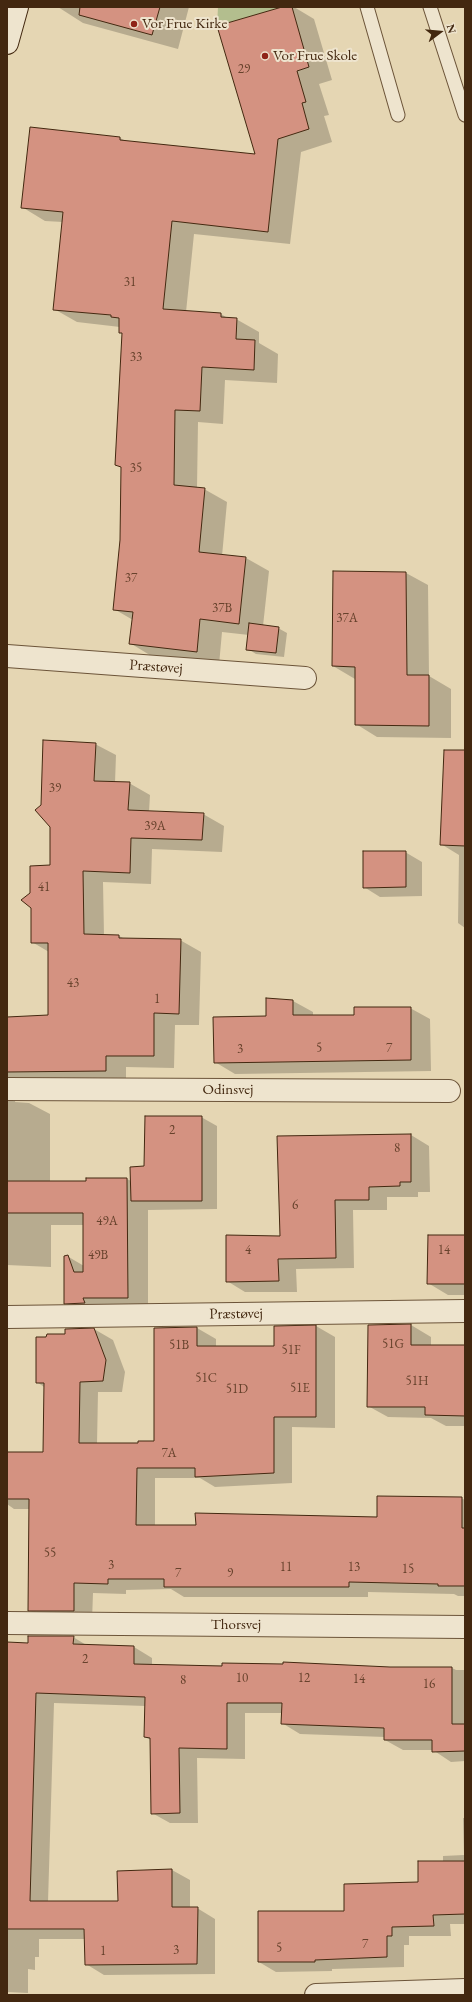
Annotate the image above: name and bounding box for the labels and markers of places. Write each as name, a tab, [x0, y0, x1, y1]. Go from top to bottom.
place label: Vor Frue Kirke	[142, 15, 227, 33]
marker: Vor Frue Kirke	[129, 19, 139, 29]
place label: Vor Frue Skole	[273, 47, 357, 65]
marker: Vor Frue Skole	[260, 51, 270, 61]

